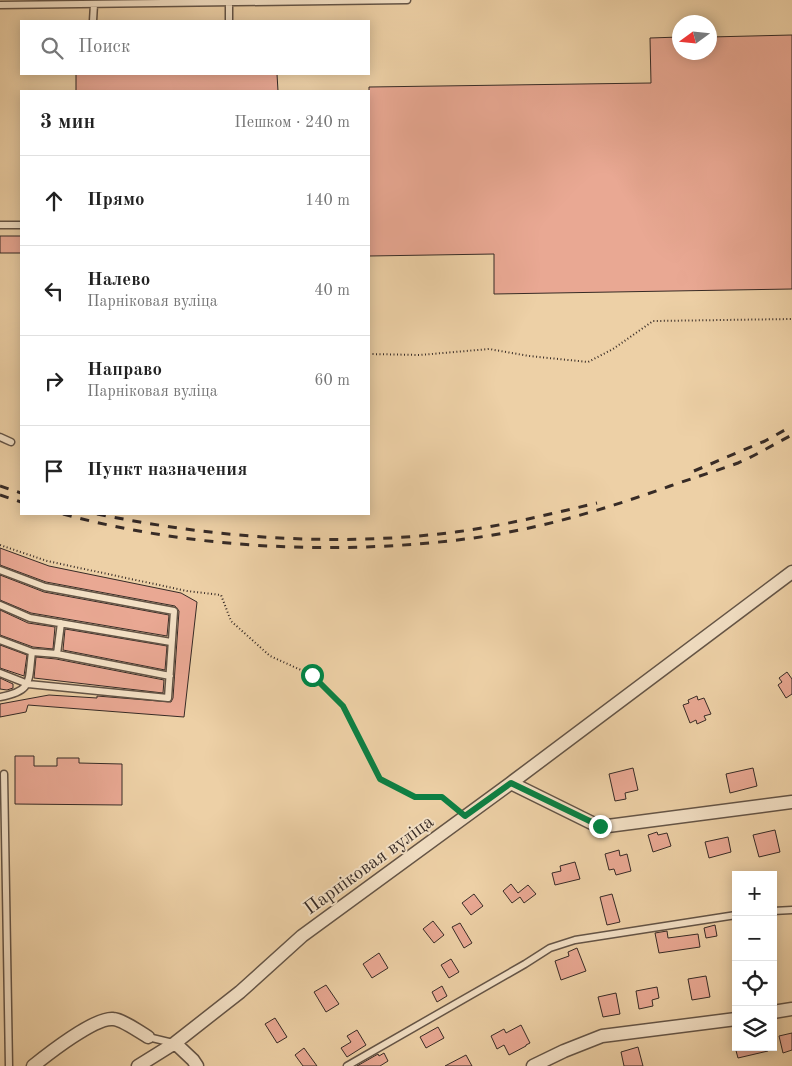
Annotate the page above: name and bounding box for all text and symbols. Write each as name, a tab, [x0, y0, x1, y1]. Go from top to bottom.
north arrow	[672, 15, 717, 60]
search box	[20, 20, 370, 75]
icon: search	[38, 34, 66, 62]
text: Поиск	[78, 38, 130, 57]
text: 3 мин	[40, 112, 95, 133]
text: Пешком · 240 m	[234, 115, 350, 131]
icon: ahead	[40, 187, 68, 215]
text: Прямо	[87, 191, 145, 210]
text: 140 m	[305, 193, 350, 209]
text: Налево	[87, 271, 150, 290]
icon: left	[40, 277, 68, 305]
text: 40 m	[314, 283, 350, 299]
text: Парніковая вуліца	[87, 294, 218, 310]
text: Направо	[87, 361, 162, 380]
icon: right	[40, 367, 68, 395]
text: 60 m	[314, 373, 350, 389]
text: Парніковая вуліца	[87, 384, 218, 400]
icon: arrive	[40, 457, 68, 485]
text: Пункт назначения	[87, 461, 247, 480]
route start	[301, 664, 324, 687]
street label: Парніковая вуліца	[301, 812, 438, 919]
route end	[589, 815, 612, 838]
map controls	[732, 871, 777, 1051]
button: +	[732, 871, 777, 916]
button: −	[732, 916, 777, 961]
button: locate	[732, 961, 777, 1006]
button: layers	[732, 1006, 777, 1051]

